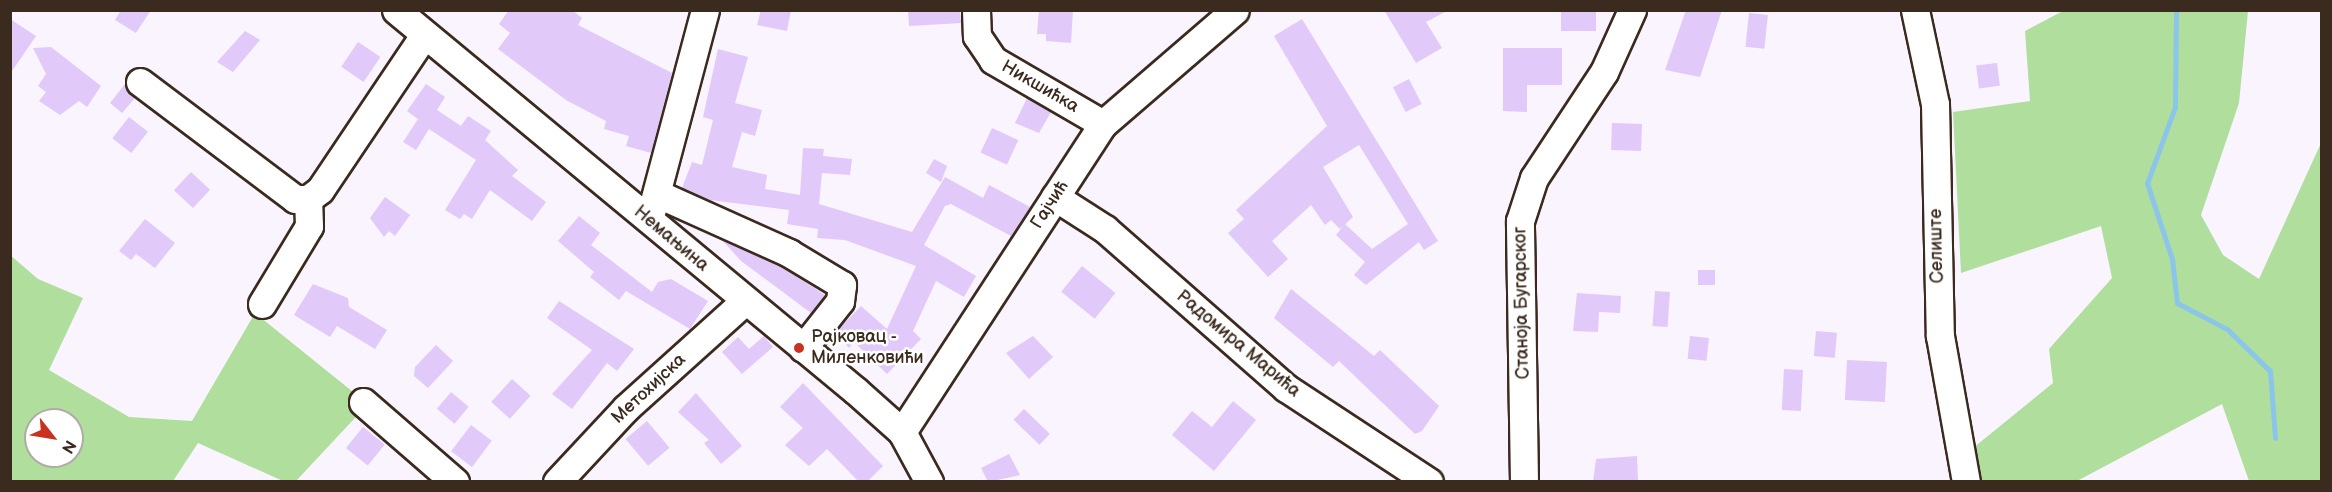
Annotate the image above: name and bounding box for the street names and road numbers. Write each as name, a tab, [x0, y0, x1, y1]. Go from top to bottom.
street label: Никшићка	[997, 56, 1083, 118]
street label: Гајчић	[1027, 177, 1073, 233]
street label: Немањина	[629, 202, 713, 276]
street label: Селиште	[1926, 208, 1948, 284]
street label: Станоја Бугарског	[1510, 226, 1534, 380]
street label: Радомира Марића	[1172, 286, 1304, 402]
street label: Метохијска	[608, 349, 690, 429]

